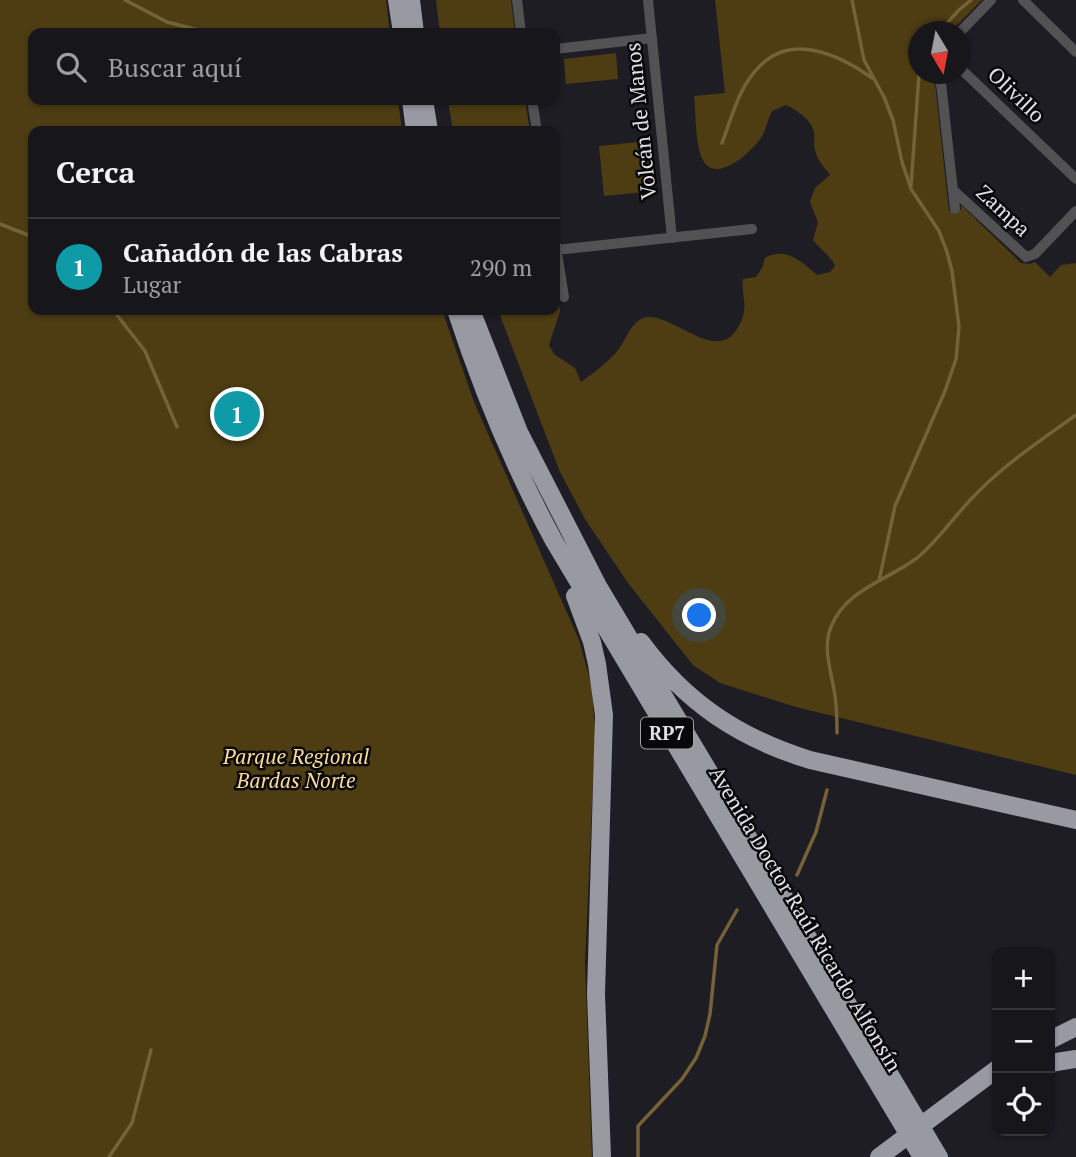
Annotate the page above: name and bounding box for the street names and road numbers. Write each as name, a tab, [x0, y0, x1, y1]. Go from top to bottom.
street label: Volcán de Manos	[618, 41, 662, 201]
street label: Olivillo	[982, 60, 1051, 128]
street label: Zampa	[971, 178, 1037, 243]
road number: RP7	[641, 718, 693, 748]
street label: Avenida Doctor Raúl Ricardo Alfonsín	[703, 761, 909, 1077]

